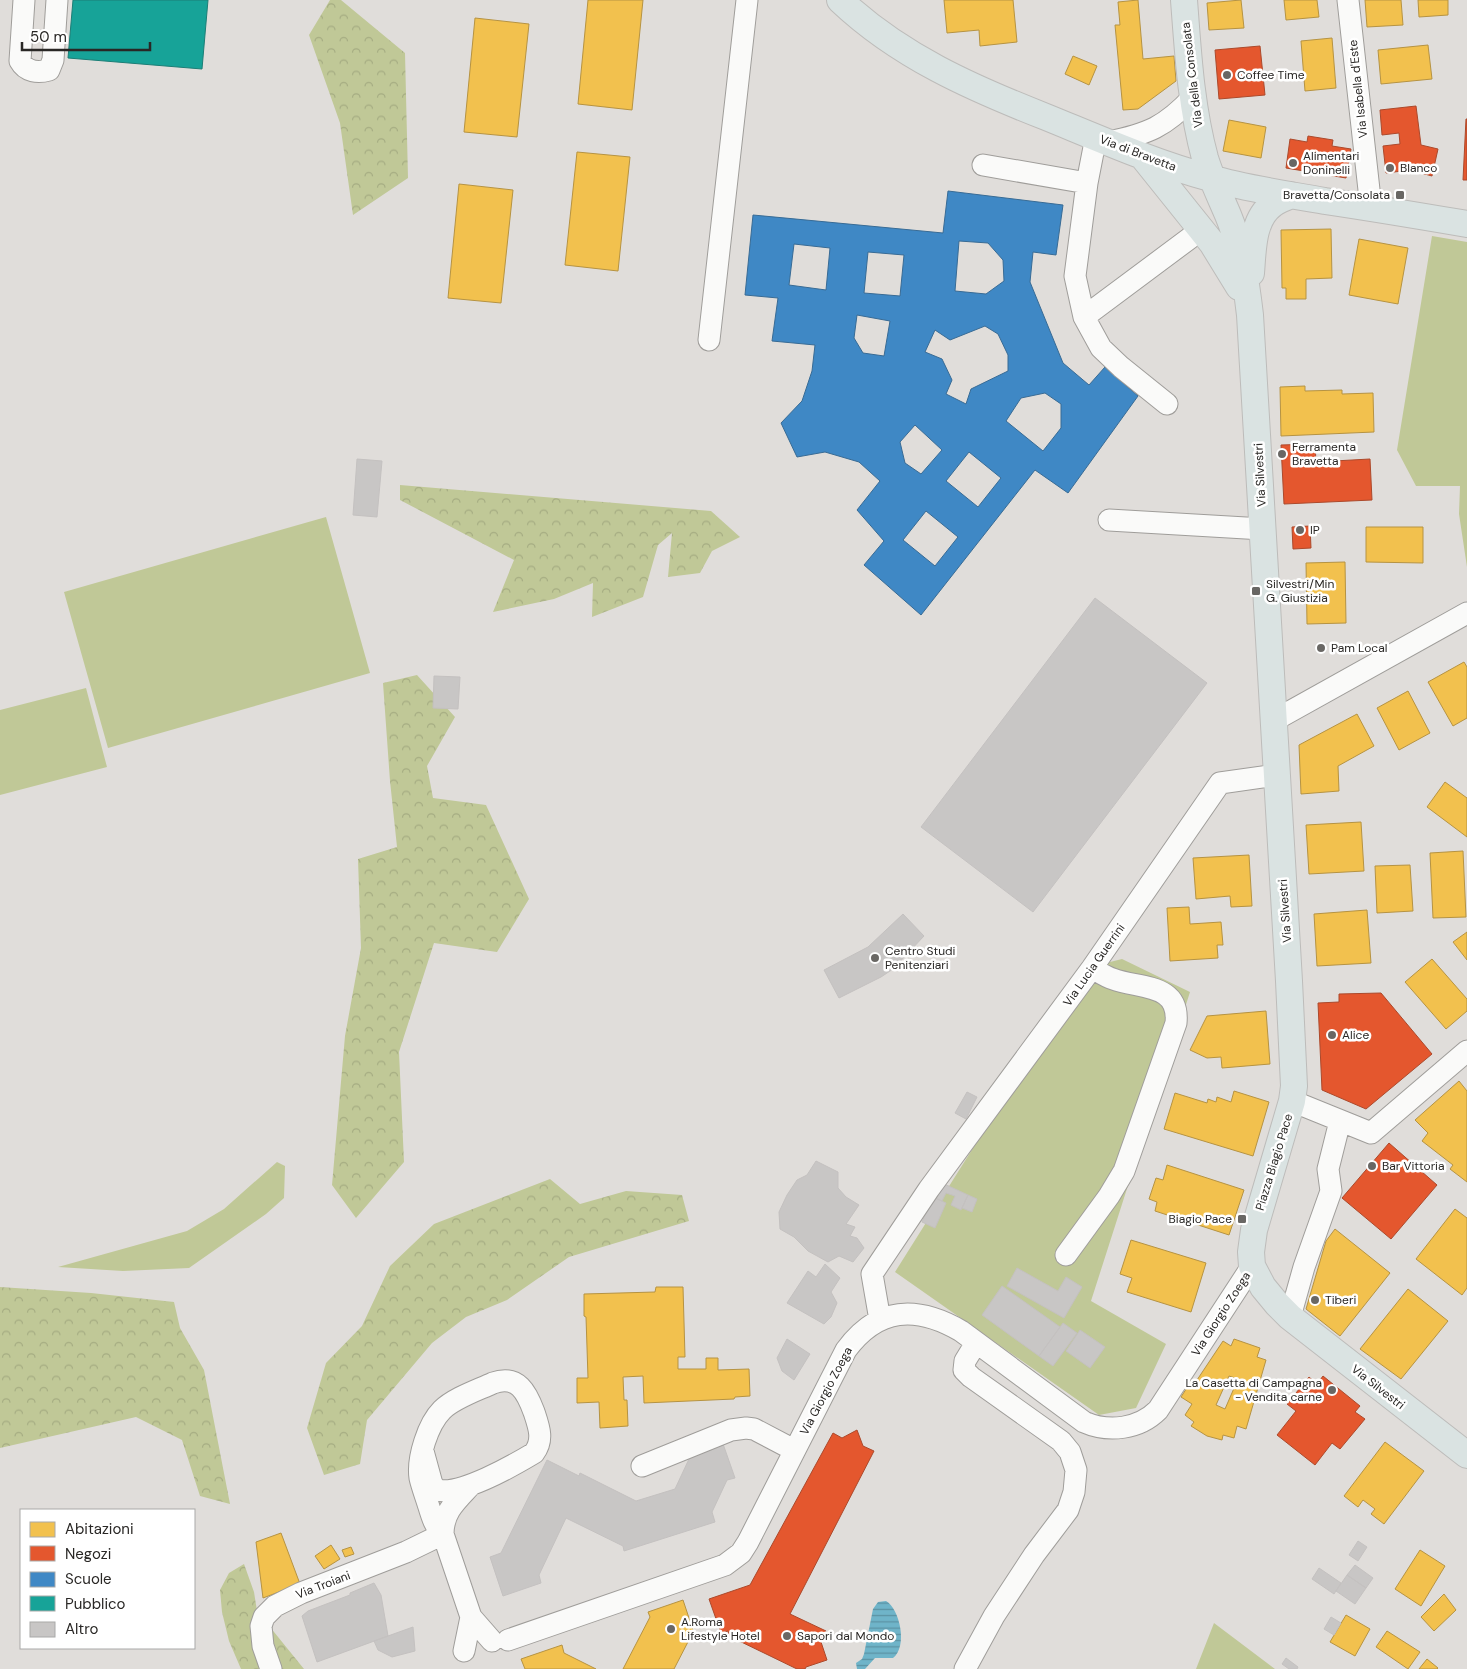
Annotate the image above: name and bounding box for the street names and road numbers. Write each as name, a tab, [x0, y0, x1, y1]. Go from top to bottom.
street label: Via della Consolata	[1178, 21, 1206, 129]
street label: Via Isabella d'Este	[1345, 39, 1371, 139]
street label: Via di Bravetta	[1097, 131, 1179, 175]
street label: Via Silvestri	[1250, 443, 1270, 507]
street label: Via Silvestri	[1275, 879, 1295, 943]
street label: Via Lucia Guerrini	[1059, 920, 1129, 1010]
street label: Piazza Biagio Pace	[1252, 1111, 1296, 1212]
street label: Via Giorgio Zoega	[1188, 1269, 1254, 1359]
street label: Via Giorgio Zoega	[796, 1344, 856, 1438]
street label: Via Silvestri	[1348, 1361, 1408, 1413]
street label: Via Troiani	[293, 1567, 353, 1603]

